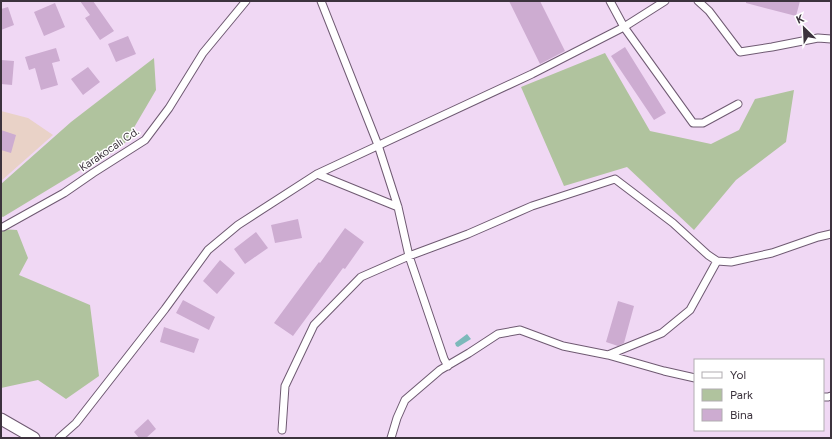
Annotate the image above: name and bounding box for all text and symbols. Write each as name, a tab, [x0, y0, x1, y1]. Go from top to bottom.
north arrow	[784, 8, 824, 48]
text: K	[794, 12, 807, 27]
street label: Karakocalı Cd.	[77, 125, 142, 174]
legend	[694, 359, 824, 431]
text: Yol	[730, 368, 746, 382]
text: Park	[730, 388, 753, 402]
text: Bina	[730, 408, 753, 422]

